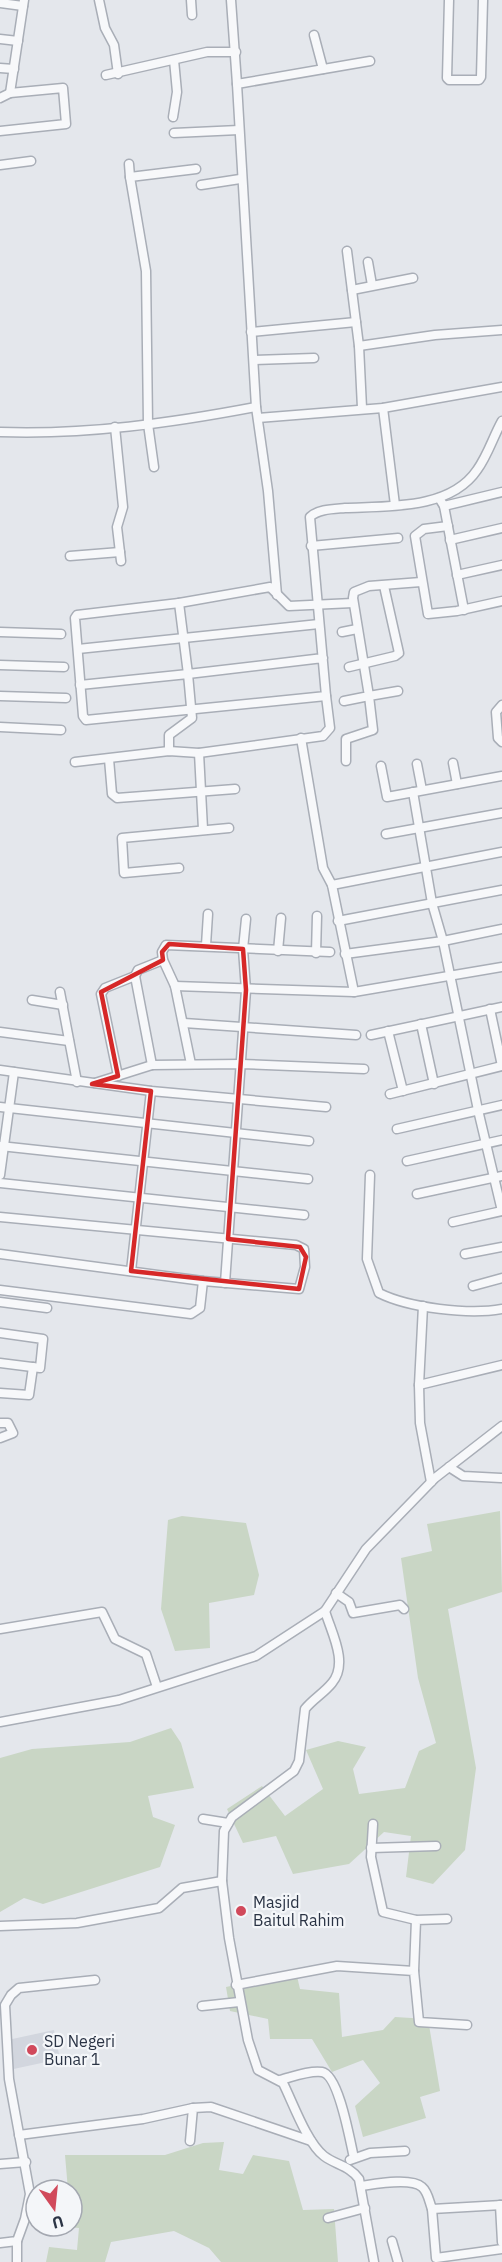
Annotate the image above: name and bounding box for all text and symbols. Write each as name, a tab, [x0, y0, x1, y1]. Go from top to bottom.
place label: Masjid Baitul Rahim	[253, 1892, 345, 1930]
marker: Masjid Baitul Rahim	[234, 1904, 248, 1918]
place label: SD Negeri Bunar 1	[44, 2031, 115, 2069]
marker: SD Negeri Bunar 1	[25, 2043, 39, 2057]
north arrow	[24, 2178, 84, 2238]
text: U	[50, 2211, 66, 2234]

